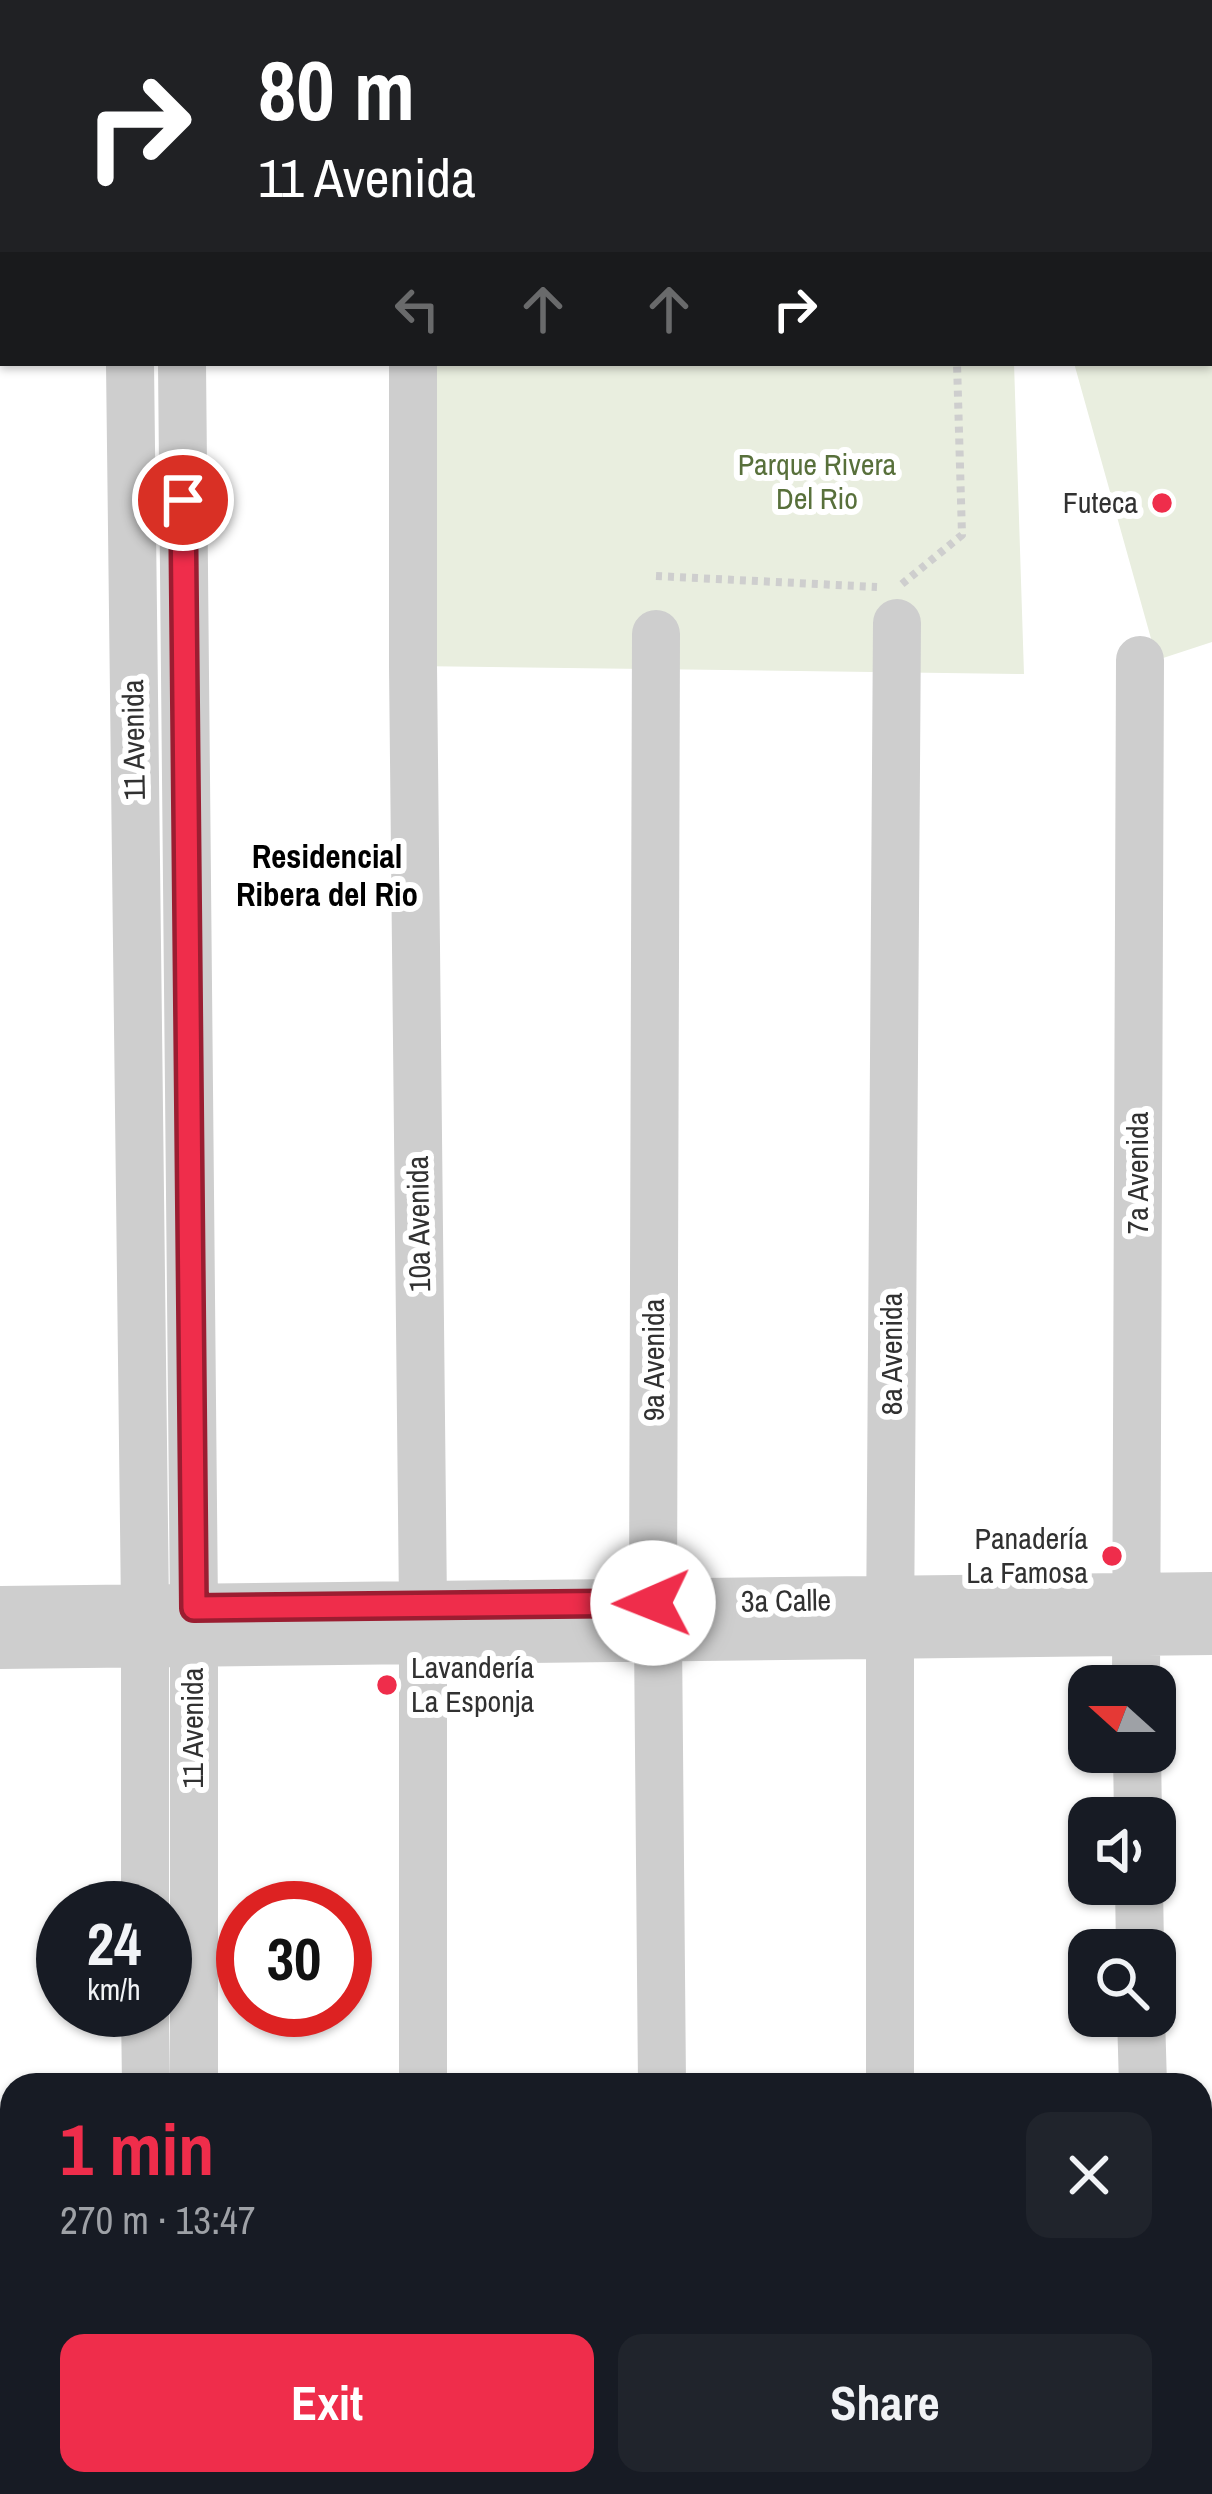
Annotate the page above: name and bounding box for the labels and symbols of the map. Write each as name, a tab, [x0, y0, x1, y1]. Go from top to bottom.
park label: Parque Rivera Del Rio	[738, 444, 897, 518]
pin	[132, 449, 234, 551]
place label: Futeca	[1063, 482, 1138, 522]
marker: Futeca	[1149, 490, 1175, 516]
street label: 11 Avenida	[112, 679, 154, 801]
district label: Residencial Ribera del Rio	[236, 834, 418, 916]
street label: 7a Avenida	[1117, 1111, 1157, 1234]
street label: 10a Avenida	[397, 1155, 439, 1293]
street label: 8a Avenida	[871, 1292, 911, 1415]
street label: 9a Avenida	[633, 1298, 673, 1421]
place label: Panadería La Famosa	[966, 1518, 1088, 1592]
position arrow	[590, 1540, 716, 1666]
marker: Panadería La Famosa	[1099, 1543, 1125, 1569]
street label: 3a Calle	[741, 1579, 831, 1621]
place label: Lavandería La Esponja	[411, 1647, 534, 1721]
north arrow	[1068, 1665, 1176, 1773]
street label: 11 Avenida	[172, 1667, 212, 1788]
marker: Lavandería La Esponja	[374, 1672, 400, 1698]
speed limit sign: 30	[216, 1881, 372, 2037]

